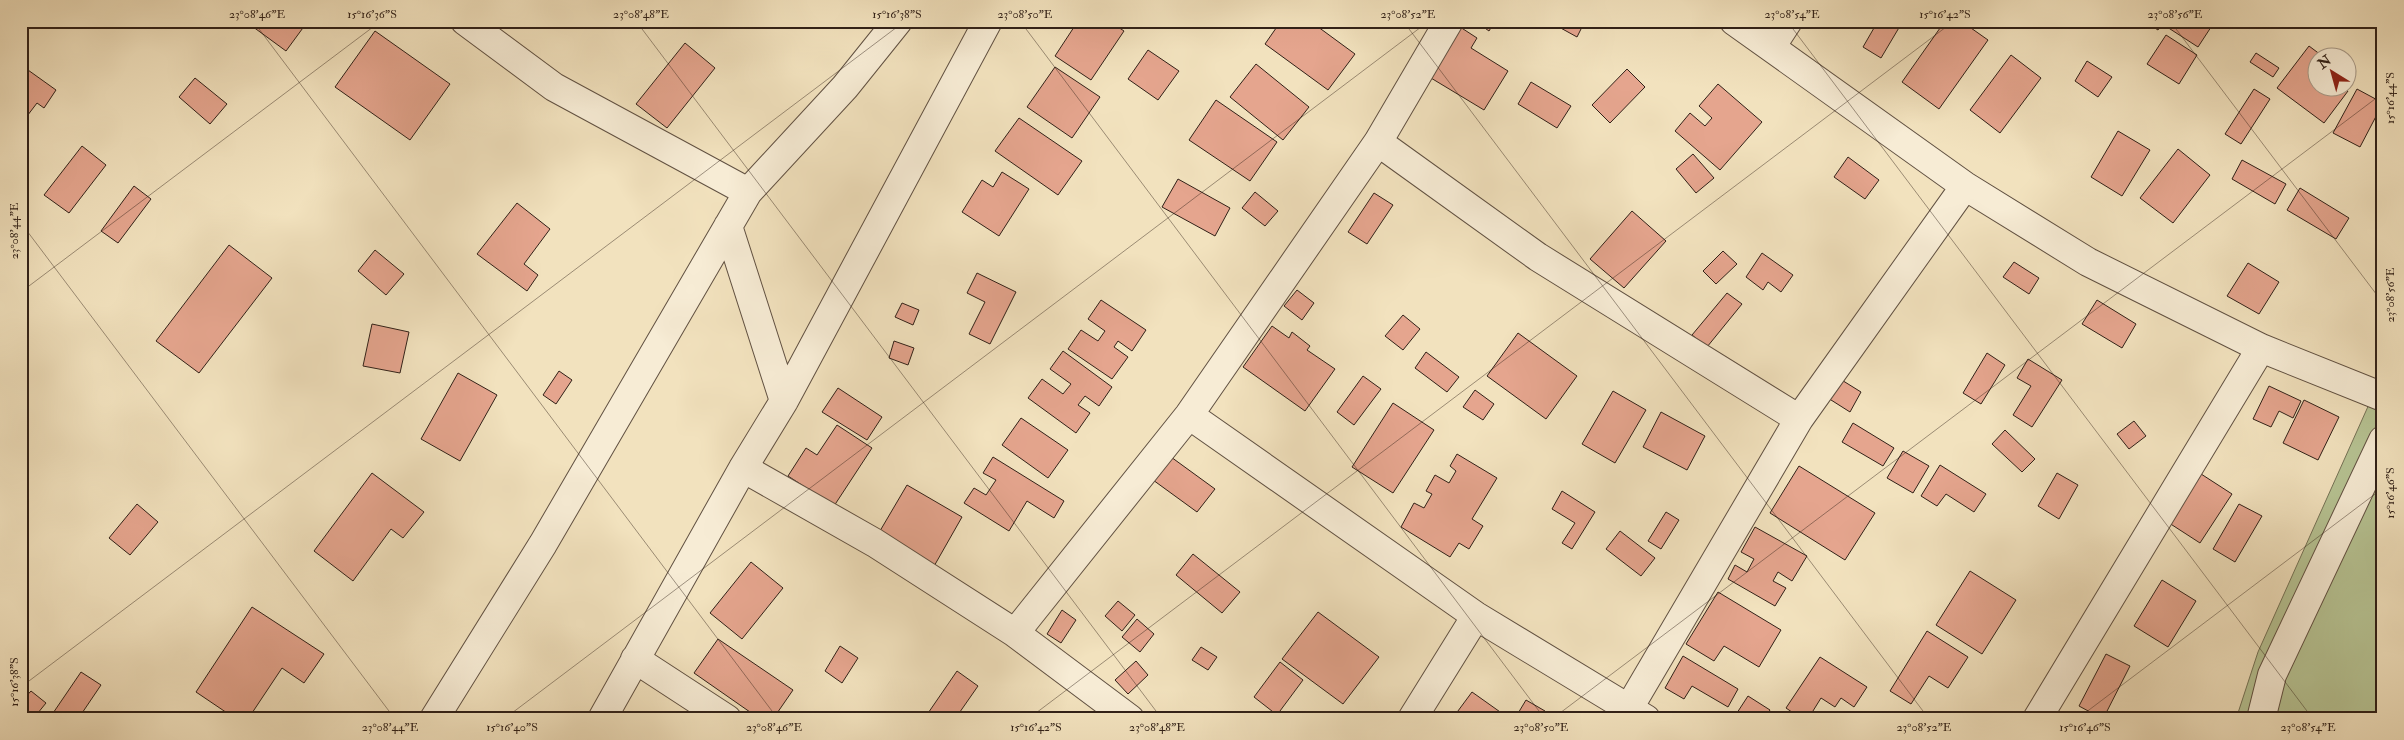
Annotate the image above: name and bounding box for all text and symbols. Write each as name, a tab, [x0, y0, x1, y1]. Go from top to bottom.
text: 23°08'46"E	[229, 7, 285, 22]
text: 15°16'36"S	[347, 7, 397, 22]
text: 23°08'48"E	[613, 7, 669, 22]
text: 15°16'38"S	[872, 7, 922, 22]
text: 23°08'50"E	[998, 7, 1053, 22]
text: 23°08'52"E	[1381, 7, 1436, 22]
text: 23°08'54"E	[1764, 7, 1820, 22]
text: 15°16'42"S	[1919, 7, 1971, 22]
text: 23°08'56"E	[2148, 7, 2203, 22]
north arrow	[2306, 48, 2356, 98]
text: N	[2314, 51, 2335, 73]
text: 15°16'44"S	[2383, 72, 2398, 124]
text: 23°08'44"E	[7, 202, 22, 259]
text: 23°08'56"E	[2383, 267, 2398, 322]
text: 15°16'46"S	[2383, 467, 2398, 519]
text: 15°16'38"S	[7, 657, 22, 707]
text: 23°08'44"E	[362, 720, 419, 735]
text: 15°16'40"S	[486, 720, 538, 735]
text: 23°08'46"E	[746, 720, 802, 735]
text: 15°16'42"S	[1010, 720, 1062, 735]
text: 23°08'48"E	[1129, 720, 1185, 735]
text: 23°08'50"E	[1514, 720, 1569, 735]
text: 23°08'52"E	[1897, 720, 1952, 735]
text: 15°16'46"S	[2059, 720, 2111, 735]
text: 23°08'54"E	[2280, 720, 2336, 735]

